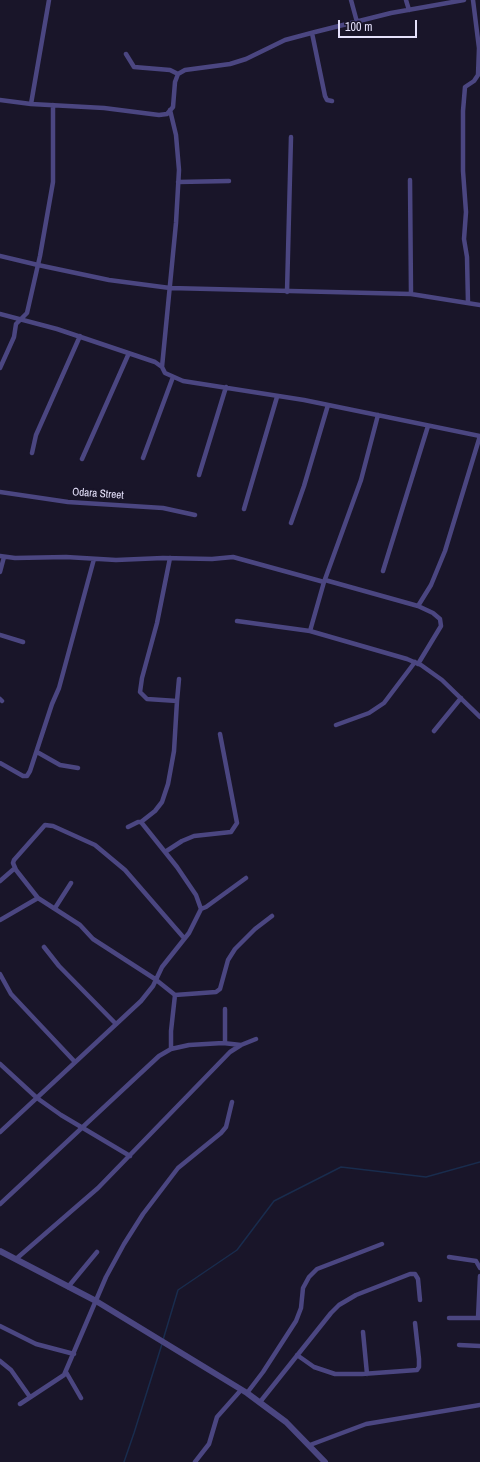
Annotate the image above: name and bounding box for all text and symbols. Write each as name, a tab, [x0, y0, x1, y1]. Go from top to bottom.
scale bar	[340, 12, 419, 38]
text: 100 m	[345, 19, 372, 35]
street label: Odara Street	[72, 486, 124, 502]

